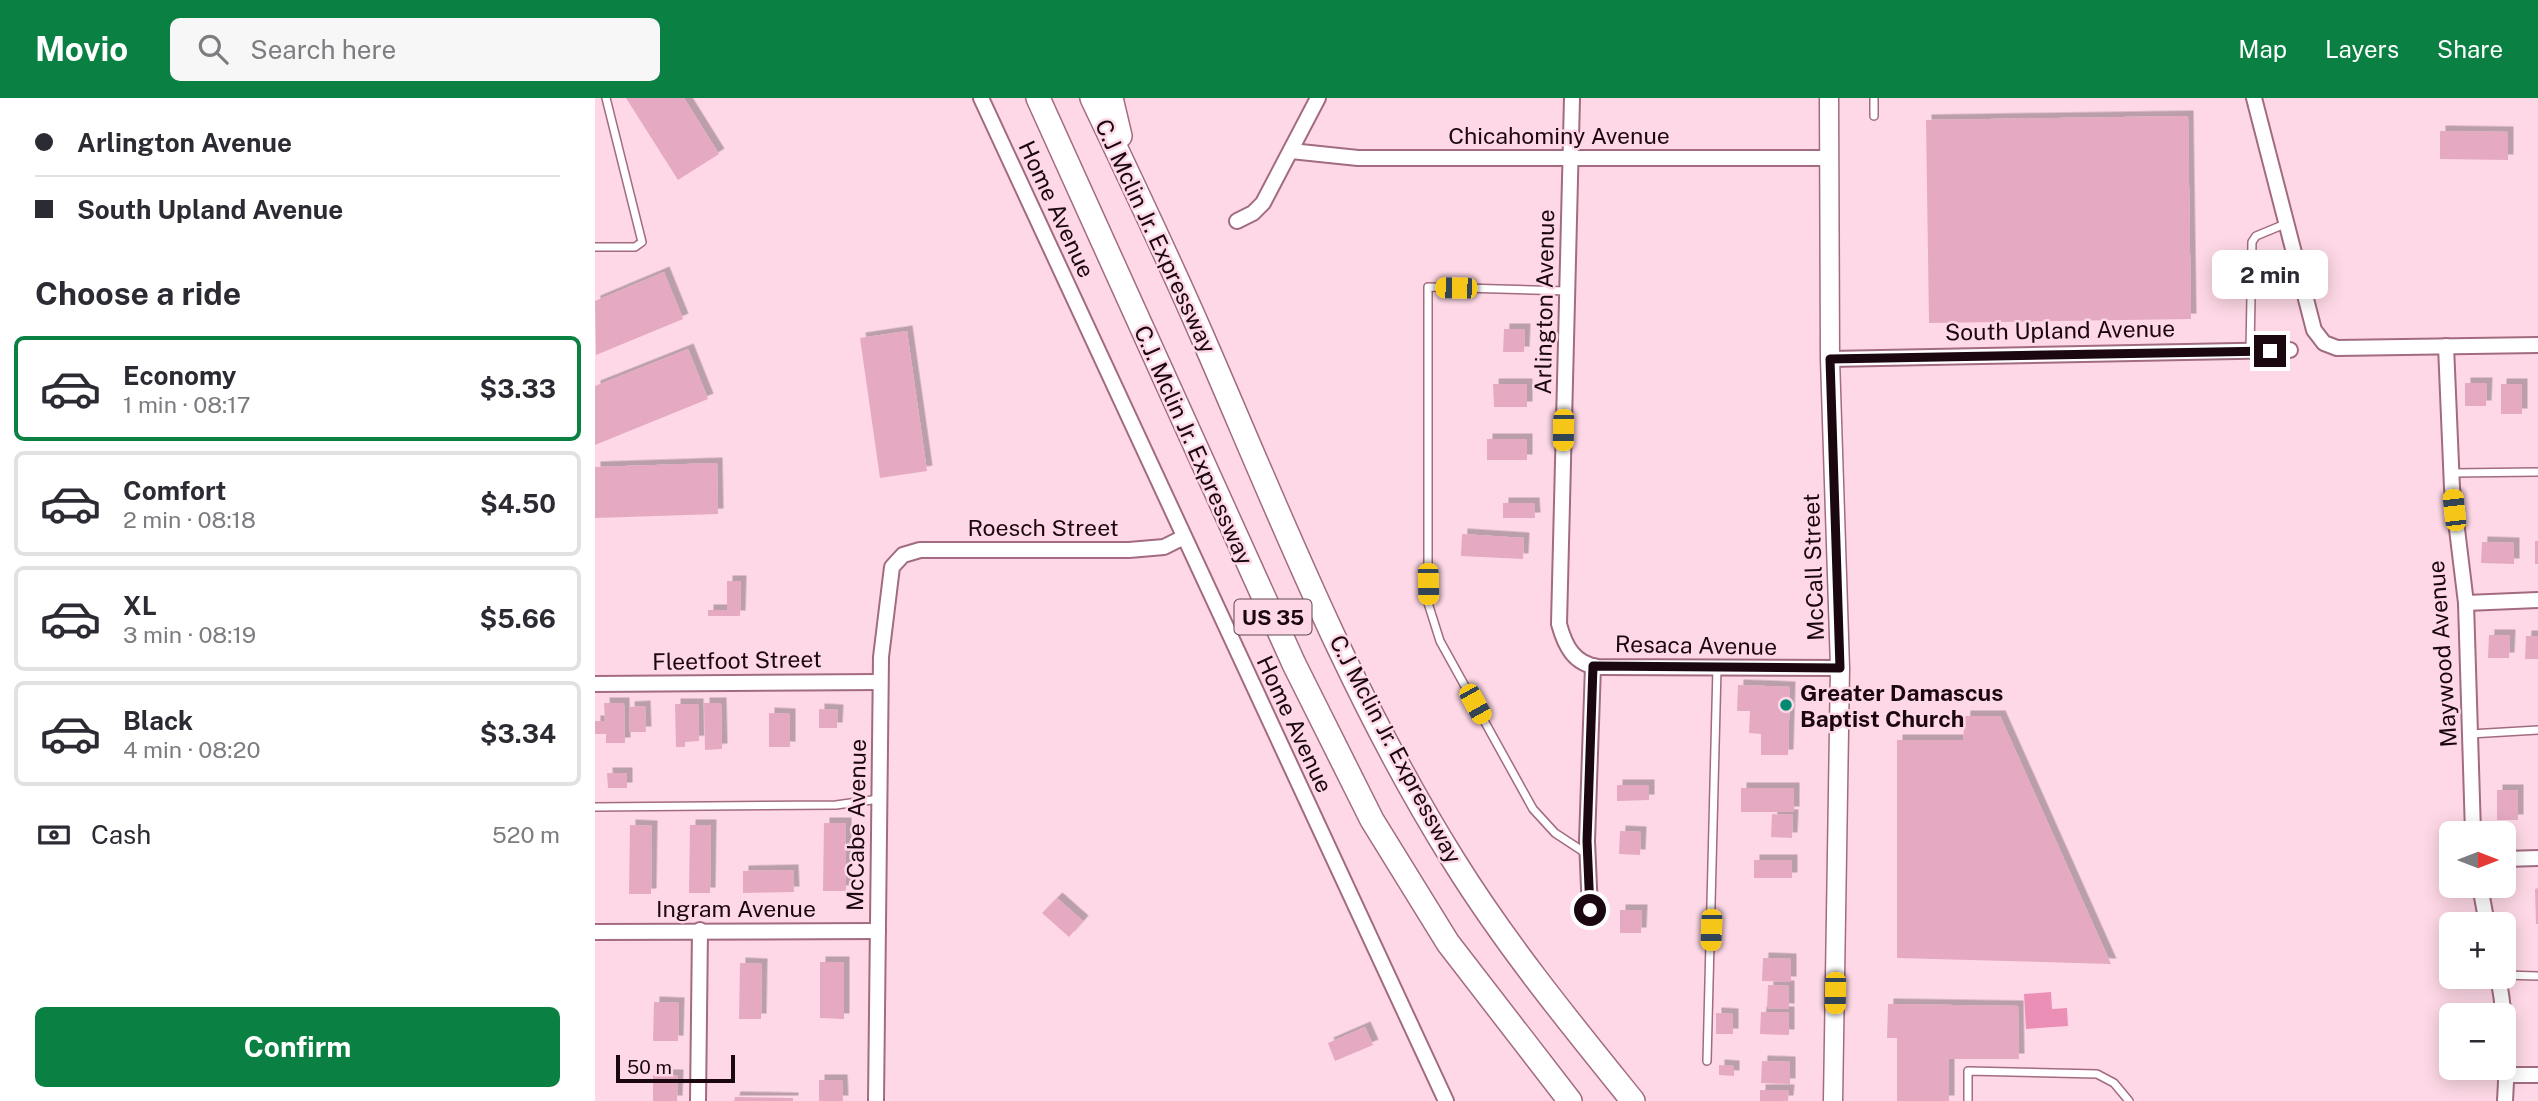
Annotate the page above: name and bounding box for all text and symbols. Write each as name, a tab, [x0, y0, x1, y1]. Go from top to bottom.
search box	[170, 18, 660, 81]
text: Movio	[35, 30, 128, 68]
icon: search	[194, 30, 232, 68]
text: Search here	[250, 34, 396, 65]
text: Map	[2238, 35, 2287, 63]
text: Layers	[2325, 35, 2399, 63]
text: Share	[2437, 35, 2503, 63]
street label: C.J Mclin Jr. Expressway	[1090, 115, 1222, 357]
street label: Chicahominy Avenue	[1448, 122, 1670, 149]
text: Arlington Avenue	[77, 127, 292, 158]
street label: Home Avenue	[1014, 136, 1100, 282]
text: South Upland Avenue	[77, 194, 343, 225]
street label: Arlington Avenue	[1529, 209, 1559, 395]
callout: 2 min	[2212, 250, 2328, 299]
text: 2 min	[2240, 261, 2300, 288]
text: Choose a ride	[35, 275, 241, 312]
car	[1435, 277, 1478, 299]
street label: South Upland Avenue	[1945, 314, 2175, 346]
street label: C.J. Mclin Jr. Expressway	[1129, 321, 1259, 569]
route end	[2254, 335, 2286, 367]
icon: car	[39, 357, 102, 420]
text: Economy	[123, 360, 236, 391]
text: $3.33	[480, 373, 556, 404]
text: 1 min · 08:17	[123, 391, 250, 418]
car	[1553, 409, 1574, 451]
icon: car	[39, 472, 102, 535]
text: Comfort	[123, 475, 226, 506]
text: $4.50	[480, 488, 556, 519]
car	[2442, 488, 2467, 532]
street label: McCall Street	[1797, 493, 1829, 641]
text: 2 min · 08:18	[123, 506, 256, 533]
street label: Roesch Street	[967, 514, 1119, 541]
street label: Maywood Avenue	[2422, 560, 2462, 748]
car	[1418, 563, 1439, 605]
icon: car	[39, 587, 102, 650]
text: XL	[123, 590, 157, 621]
road number: US 35	[1235, 600, 1311, 634]
text: $5.66	[479, 603, 556, 634]
text: 3 min · 08:19	[123, 621, 256, 648]
street label: C.J Mclin Jr. Expressway	[1324, 630, 1468, 868]
street label: Resaca Avenue	[1615, 630, 1777, 660]
street label: Fleetfoot Street	[652, 645, 822, 675]
street label: Home Avenue	[1252, 651, 1338, 797]
place label: Greater Damascus Baptist Church	[1800, 679, 2003, 732]
car	[1456, 681, 1495, 727]
marker: Greater Damascus Baptist Church	[1778, 697, 1794, 713]
icon: car	[39, 702, 102, 765]
text: Black	[123, 705, 193, 736]
text: $3.34	[480, 718, 556, 749]
text: 4 min · 08:20	[123, 736, 261, 763]
street label: McCabe Avenue	[841, 739, 871, 911]
icon: cash	[35, 816, 73, 854]
text: Cash	[91, 819, 151, 850]
text: 520 m	[492, 821, 560, 848]
north arrow	[2439, 821, 2517, 898]
map controls	[2439, 821, 2516, 1080]
route start	[1574, 894, 1606, 926]
street label: Ingram Avenue	[656, 895, 816, 922]
car	[1700, 909, 1723, 951]
button: +	[2439, 912, 2516, 989]
car	[1825, 972, 1846, 1014]
button: −	[2439, 1003, 2516, 1080]
button: Confirm	[35, 1007, 560, 1087]
scale bar	[616, 1052, 735, 1084]
text: 50 m	[627, 1056, 672, 1078]

